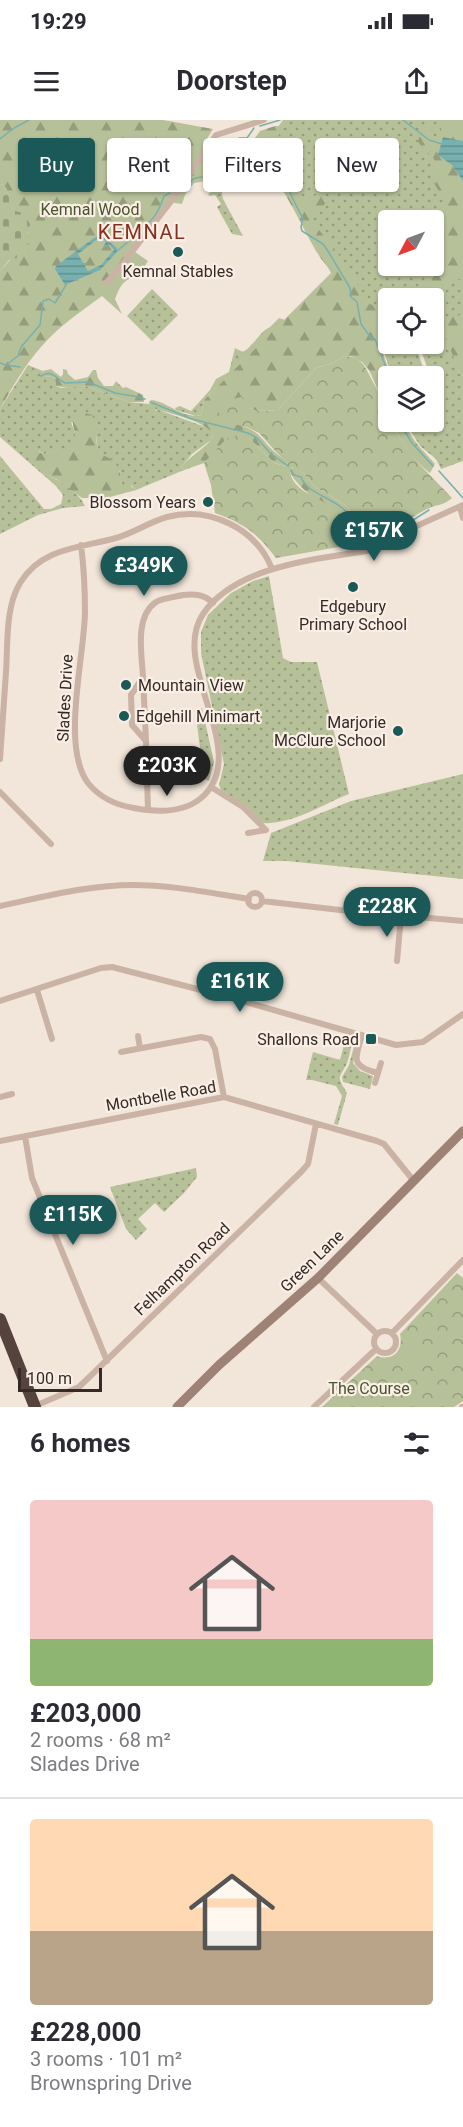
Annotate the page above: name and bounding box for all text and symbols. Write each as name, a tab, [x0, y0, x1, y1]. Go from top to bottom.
text: 19:29	[30, 9, 87, 34]
icon: menu	[30, 65, 63, 98]
text: Doorstep	[176, 65, 287, 97]
icon: share	[400, 65, 433, 98]
chip: Buy	[18, 138, 95, 192]
chip: Rent	[107, 138, 191, 192]
chip: Filters	[203, 138, 303, 192]
chip: New	[315, 138, 399, 192]
park label: Kemnal Wood	[41, 200, 139, 219]
north arrow	[378, 210, 444, 276]
map controls	[378, 210, 444, 432]
district label: KEMNAL	[98, 220, 186, 244]
marker: Kemnal Stables	[171, 245, 185, 259]
place label: Kemnal Stables	[123, 262, 233, 281]
button: locate	[378, 288, 444, 354]
button: layers	[378, 366, 444, 432]
place label: Blossom Years	[89, 493, 196, 512]
marker: Blossom Years	[201, 495, 215, 509]
pin: £157K	[332, 511, 416, 562]
text: £157K	[344, 518, 404, 542]
pin: £349K	[102, 546, 186, 597]
text: £349K	[114, 553, 174, 577]
marker: Edgebury Primary School	[346, 580, 360, 594]
place label: Edgebury Primary School	[299, 597, 407, 634]
street label: Slades Drive	[53, 654, 77, 742]
place label: Mountain View	[138, 676, 244, 695]
marker: Mountain View	[119, 678, 133, 692]
place label: Edgehill Minimart	[136, 707, 260, 726]
marker: Edgehill Minimart	[117, 709, 131, 723]
place label: Marjorie McClure School	[274, 713, 386, 750]
marker: Marjorie McClure School	[391, 724, 405, 738]
pin: £203K	[125, 746, 209, 797]
text: £203K	[137, 753, 197, 777]
pin: £228K	[345, 887, 429, 938]
text: £228K	[357, 894, 417, 918]
pin: £161K	[198, 962, 282, 1013]
text: £161K	[210, 969, 270, 993]
place label: Shallons Road	[257, 1030, 359, 1049]
marker: Shallons Road	[364, 1032, 378, 1046]
street label: Montbelle Road	[104, 1077, 218, 1115]
pin: £115K	[31, 1195, 115, 1246]
text: £115K	[43, 1202, 103, 1226]
street label: Felhampton Road	[130, 1219, 234, 1319]
street label: Green Lane	[276, 1226, 348, 1296]
scale bar	[18, 1365, 102, 1392]
text: 100 m	[27, 1369, 72, 1388]
park label: The Course	[328, 1379, 410, 1398]
icon: filters	[400, 1427, 433, 1460]
text: 6 homes	[30, 1428, 131, 1458]
icon: home	[178, 1539, 286, 1647]
text: £203,000	[30, 1698, 141, 1728]
text: 2 rooms · 68 m²	[30, 1728, 171, 1752]
text: Slades Drive	[30, 1752, 140, 1776]
icon: home	[178, 1858, 286, 1966]
text: £228,000	[30, 2017, 141, 2047]
text: 3 rooms · 101 m²	[30, 2047, 182, 2071]
text: Brownspring Drive	[30, 2071, 192, 2095]

